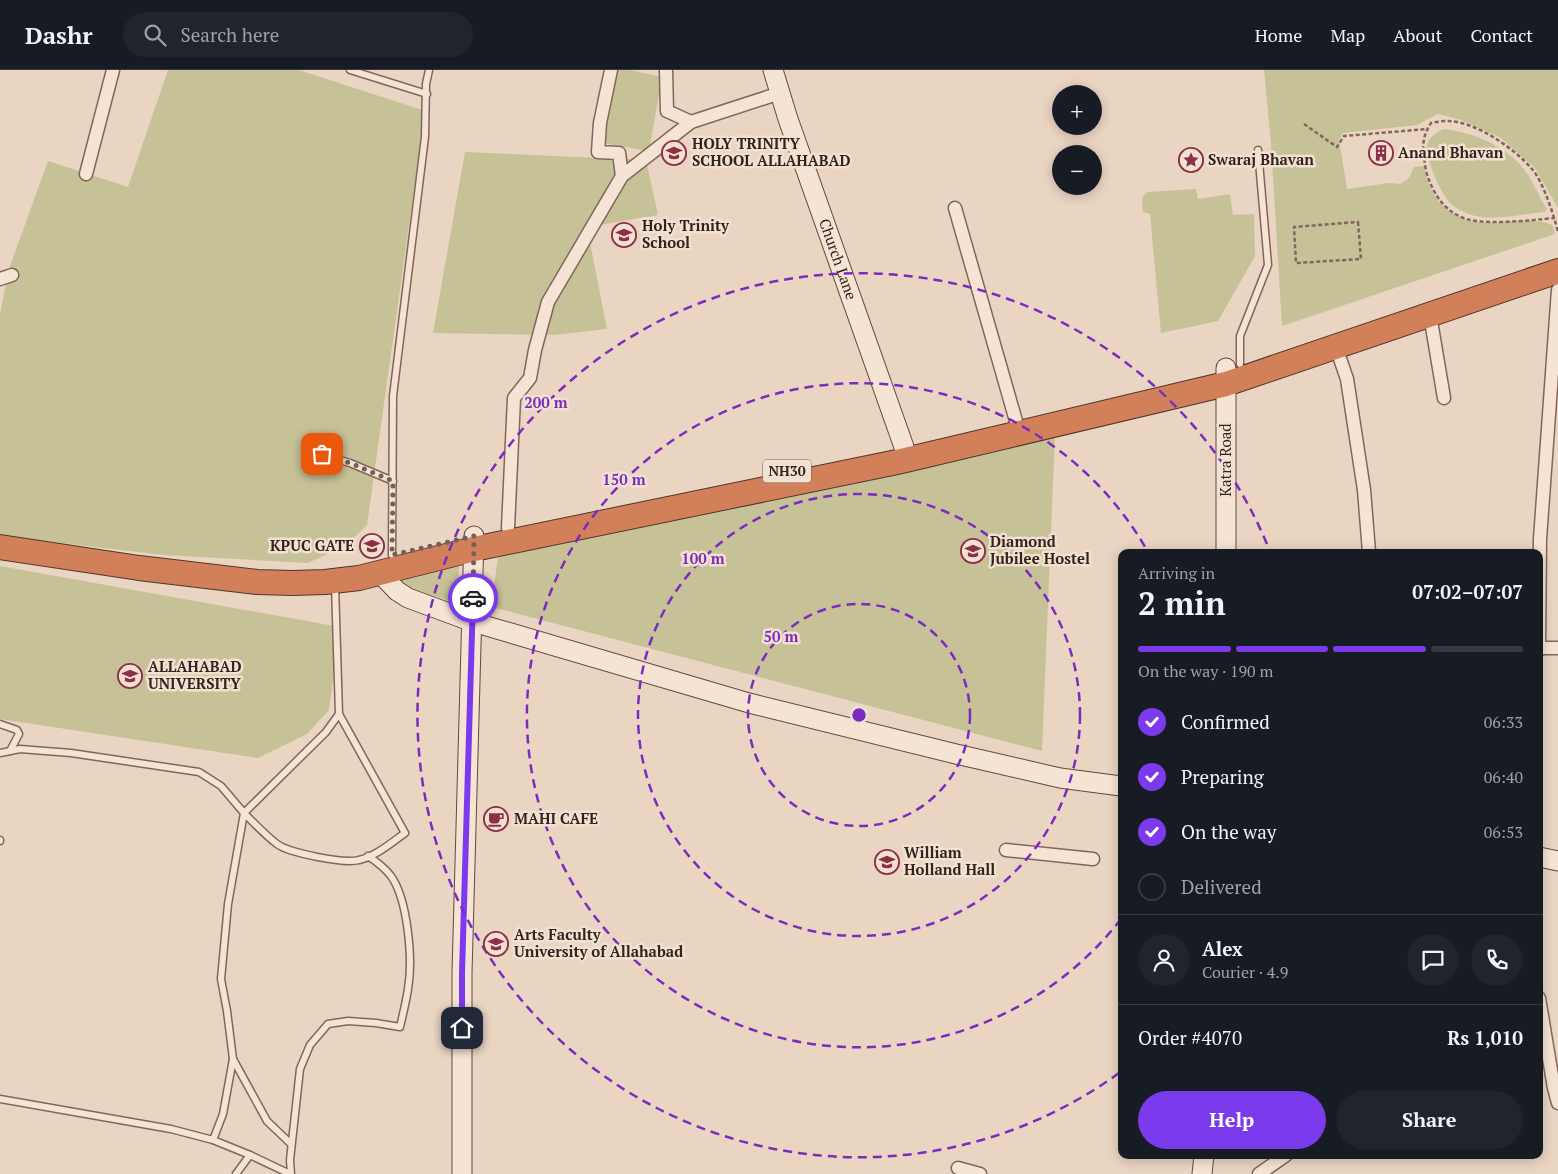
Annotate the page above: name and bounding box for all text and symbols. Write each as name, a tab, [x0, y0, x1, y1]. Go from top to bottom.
search box	[123, 12, 473, 57]
text: Dashr	[25, 19, 93, 51]
icon: search	[141, 21, 169, 49]
text: Search here	[181, 22, 279, 47]
text: Home	[1255, 23, 1302, 47]
text: Map	[1330, 23, 1365, 47]
text: About	[1393, 23, 1442, 47]
text: Contact	[1470, 23, 1533, 47]
map controls	[1052, 85, 1102, 195]
button: +	[1052, 85, 1102, 135]
place label: HOLY TRINITY SCHOOL ALLAHABAD	[692, 133, 851, 170]
school or university icon: HOLY TRINITY SCHOOL ALLAHABAD	[661, 140, 687, 166]
building icon: Anand Bhavan	[1368, 140, 1394, 166]
place label: Anand Bhavan	[1398, 142, 1504, 162]
button: −	[1052, 145, 1102, 195]
place icon: Swaraj Bhavan	[1178, 147, 1204, 173]
place label: Swaraj Bhavan	[1208, 149, 1314, 169]
place label: Holy Trinity School	[642, 215, 730, 252]
street label: Church Lane	[815, 216, 862, 302]
school or university icon: Holy Trinity School	[611, 222, 637, 248]
text: 200 m	[524, 392, 568, 412]
street label: Katra Road	[1215, 423, 1235, 497]
pin	[301, 433, 343, 475]
icon: bag	[308, 440, 336, 468]
road number: NH30	[763, 460, 811, 482]
text: 150 m	[602, 469, 646, 489]
place label: Diamond Jubilee Hostel	[990, 531, 1090, 568]
school or university icon: KPUC GATE	[359, 533, 385, 559]
place label: KPUC GATE	[270, 535, 354, 555]
school or university icon: Diamond Jubilee Hostel	[960, 538, 986, 564]
text: 100 m	[681, 548, 725, 568]
text: Arriving in	[1138, 562, 1215, 584]
courier	[448, 573, 498, 623]
text: 07:02–07:07	[1412, 579, 1523, 604]
text: 2 min	[1138, 582, 1226, 624]
icon: car	[459, 584, 487, 612]
text: 50 m	[764, 626, 799, 646]
place label: ALLAHABAD UNIVERSITY	[148, 656, 242, 693]
text: On the way · 190 m	[1138, 660, 1273, 682]
school or university icon: ALLAHABAD UNIVERSITY	[117, 663, 143, 689]
centre of rings	[850, 706, 868, 724]
icon: check	[1138, 708, 1166, 736]
text: Confirmed	[1181, 709, 1270, 734]
text: 06:33	[1484, 711, 1523, 733]
icon: check	[1138, 763, 1166, 791]
text: Preparing	[1181, 764, 1264, 789]
text: 06:40	[1484, 766, 1523, 788]
cafe icon: MAHI CAFE	[483, 806, 509, 832]
place label: MAHI CAFE	[514, 808, 598, 828]
icon: check	[1138, 818, 1166, 846]
text: On the way	[1181, 819, 1276, 844]
text: 06:53	[1484, 821, 1523, 843]
place label: William Holland Hall	[904, 842, 995, 879]
school or university icon: William Holland Hall	[874, 849, 900, 875]
text: Delivered	[1181, 874, 1262, 899]
place label: Arts Faculty University of Allahabad	[514, 924, 683, 961]
school or university icon: Arts Faculty University of Allahabad	[483, 931, 509, 957]
button: person	[1138, 934, 1190, 986]
button: chat	[1407, 934, 1459, 986]
button: phone	[1471, 934, 1523, 986]
text: Alex	[1202, 936, 1243, 961]
text: Courier · 4.9	[1202, 961, 1288, 983]
pin	[441, 1007, 483, 1049]
icon: home	[448, 1014, 476, 1042]
text: Order #4070	[1138, 1025, 1242, 1050]
text: Rs 1,010	[1447, 1025, 1523, 1050]
button: Help	[1138, 1091, 1326, 1149]
button: Share	[1336, 1091, 1523, 1149]

